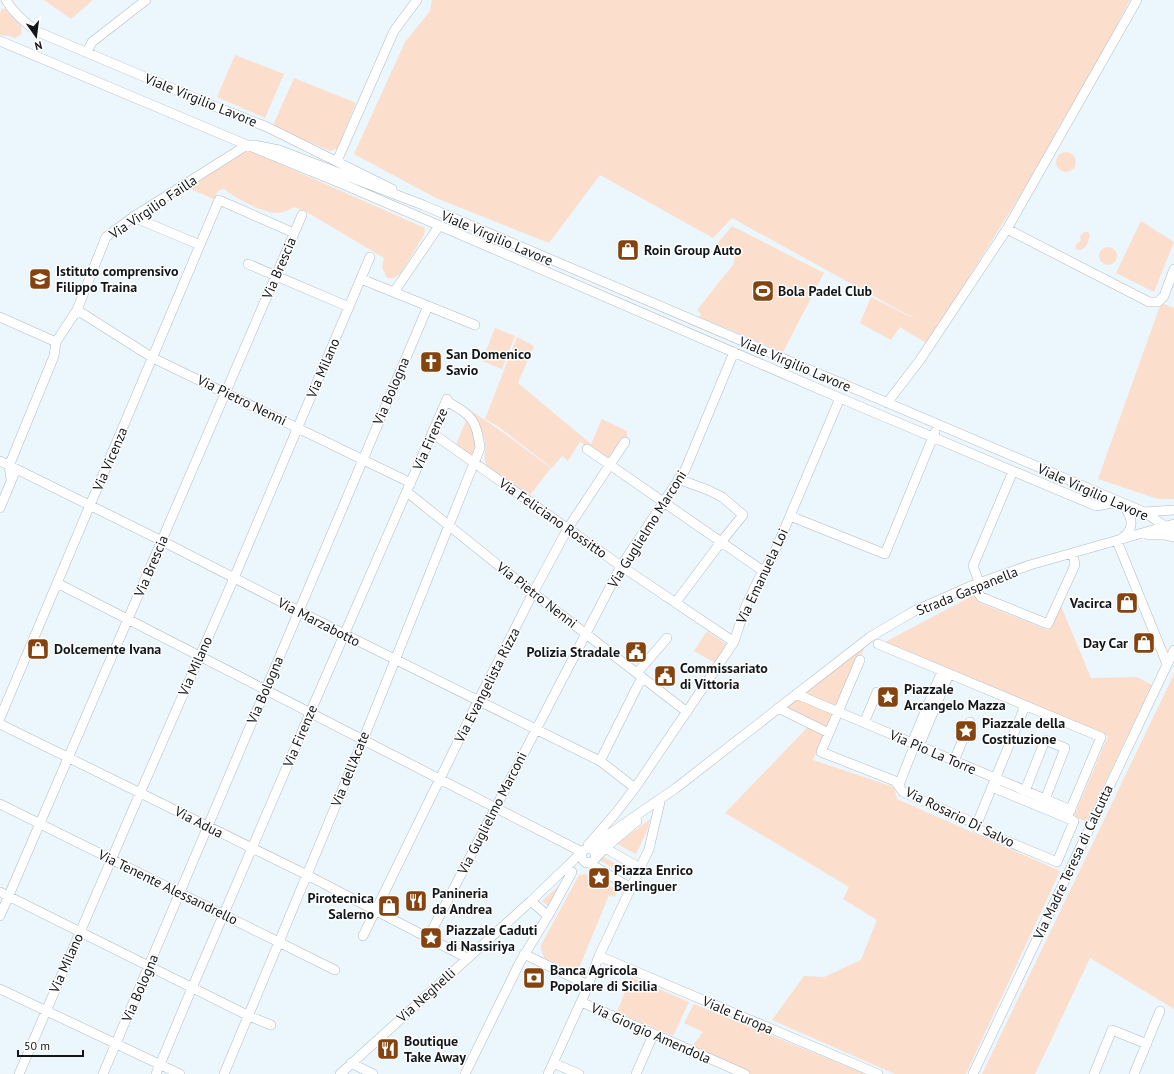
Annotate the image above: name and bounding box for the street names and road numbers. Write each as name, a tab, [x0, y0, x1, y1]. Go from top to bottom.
street label: Viale Virgilio Lavore	[141, 69, 260, 131]
street label: Via Virgilio Failla	[105, 171, 200, 243]
street label: Viale Virgilio Lavore	[437, 206, 556, 270]
street label: Via Brescia	[258, 234, 300, 303]
street label: Viale Virgilio Lavore	[735, 332, 854, 396]
street label: Via Milano	[302, 335, 344, 402]
street label: Via Bologna	[368, 354, 413, 428]
street label: Via Pietro Nenni	[193, 370, 290, 429]
street label: Via Firenze	[408, 405, 452, 474]
street label: Via Vicenza	[88, 424, 132, 495]
street label: Viale Virgilio Lavore	[1034, 459, 1151, 525]
street label: Via Guglielmo Marconi	[603, 467, 690, 592]
street label: Via Feliciano Rossitto	[495, 473, 611, 562]
street label: Via Emanuela Loi	[732, 526, 792, 627]
street label: Via Brescia	[130, 532, 172, 601]
street label: Via Pietro Nenni	[492, 557, 581, 632]
street label: Strada Gaspanella	[914, 562, 1020, 620]
street label: Via Marzabotto	[274, 593, 363, 651]
street label: Via Evangelista Rizza	[450, 624, 524, 746]
street label: Via Milano	[173, 633, 216, 700]
street label: Via Bologna	[242, 653, 287, 727]
street label: Via Firenze	[278, 702, 321, 771]
street label: Via Pio La Torre	[886, 725, 979, 778]
street label: Via dell'Acate	[326, 729, 373, 810]
street label: Via Guglielmo Marconi	[453, 749, 531, 878]
street label: Via Rosario Di Salvo	[902, 782, 1018, 851]
street label: Via Madre Teresa di Calcutta	[1029, 782, 1117, 943]
street label: Via Adua	[171, 802, 226, 842]
street label: Via Tenente Alessandrello	[94, 845, 241, 929]
street label: Via Milano	[44, 930, 87, 997]
street label: Via Bologna	[117, 951, 162, 1025]
street label: Via Neghelli	[392, 964, 459, 1027]
street label: Viale Europa	[699, 992, 776, 1038]
street label: Via Giorgio Amendola	[587, 998, 714, 1068]

